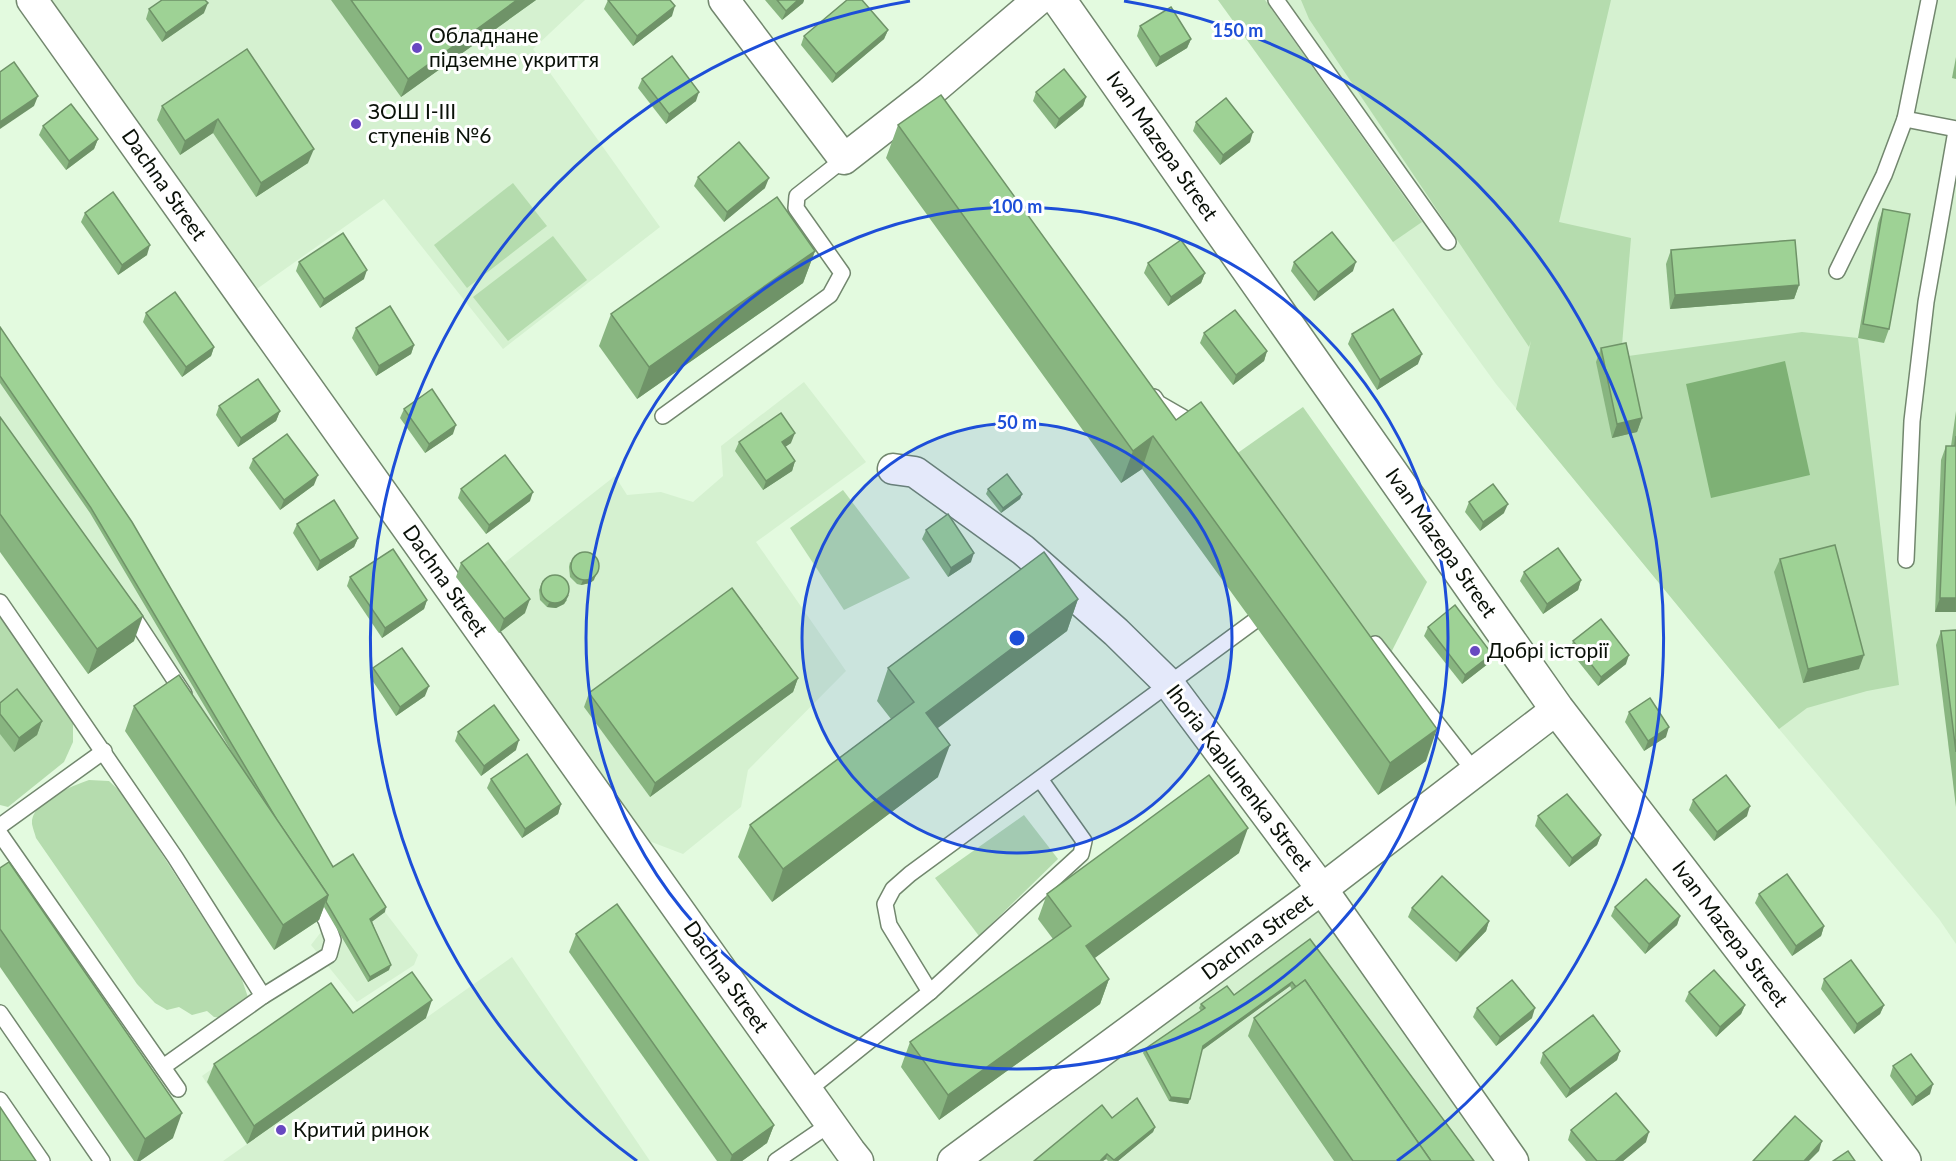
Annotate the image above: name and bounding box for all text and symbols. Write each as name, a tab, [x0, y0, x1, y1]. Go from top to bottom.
text: 150 m	[1213, 19, 1263, 41]
place label: Обладнане підземне укриття	[429, 22, 599, 71]
marker: Обладнане підземне укриття	[410, 41, 424, 55]
street label: Ivan Mazepa Street	[1102, 66, 1224, 225]
place label: ЗОШ І-ІІІ ступенів №6	[368, 98, 492, 147]
marker: ЗОШ І-ІІІ ступенів №6	[349, 117, 363, 131]
street label: Dachna Street	[118, 123, 213, 245]
text: 100 m	[992, 195, 1042, 217]
text: 50 m	[997, 411, 1037, 433]
street label: Ivan Mazepa Street	[1381, 463, 1503, 622]
street label: Dachna Street	[399, 519, 494, 641]
centre of rings	[1007, 628, 1027, 648]
place label: Добрі історії	[1487, 637, 1609, 662]
marker: Добрі історії	[1468, 644, 1482, 658]
street label: Ihoria Kaplunenka Street	[1162, 679, 1319, 876]
street label: Ivan Mazepa Street	[1668, 855, 1795, 1012]
street label: Dachna Street	[1196, 887, 1317, 984]
street label: Dachna Street	[680, 915, 775, 1037]
place label: Критий ринок	[293, 1116, 430, 1141]
marker: Критий ринок	[274, 1123, 288, 1137]

